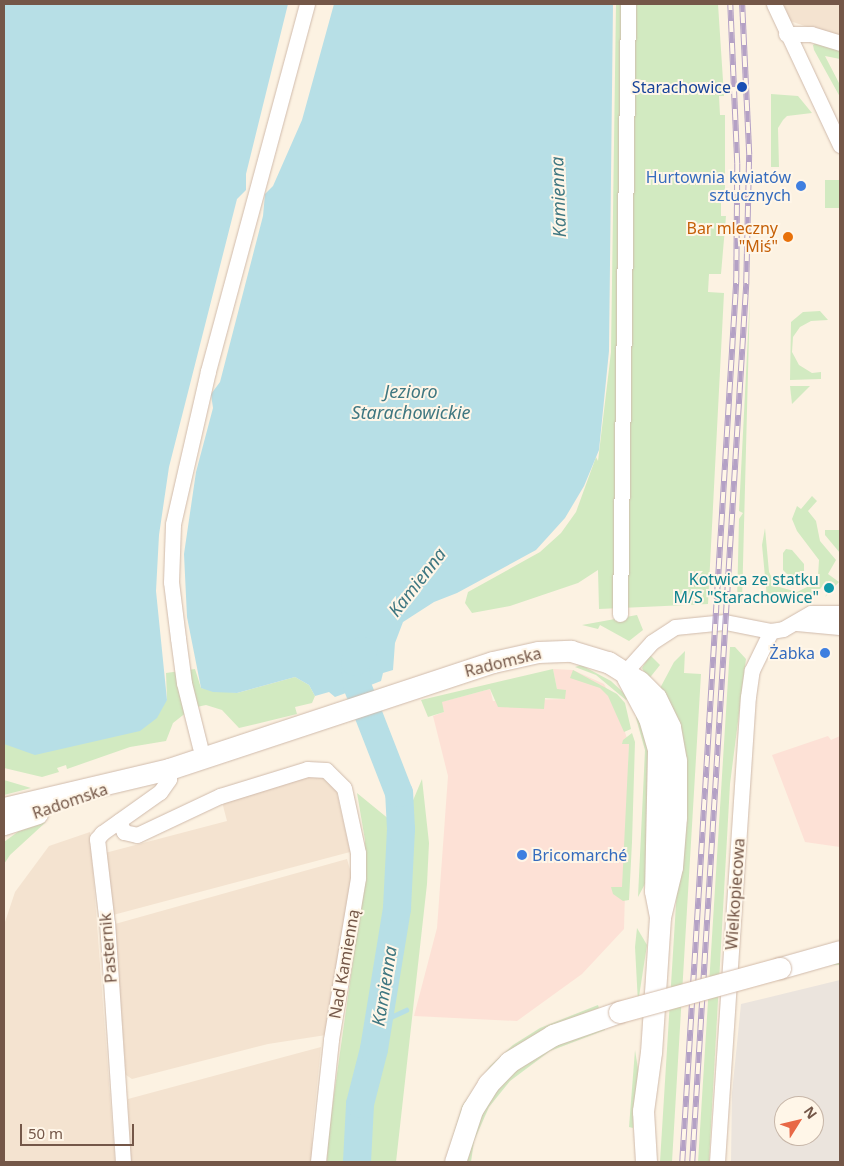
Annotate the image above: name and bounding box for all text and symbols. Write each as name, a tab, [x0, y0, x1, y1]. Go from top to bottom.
place label: Starachowice	[632, 77, 731, 97]
marker: Starachowice	[735, 80, 749, 94]
water label: Kamienna	[546, 156, 570, 238]
place label: Hurtownia kwiatów sztucznych	[646, 167, 791, 205]
marker: Hurtownia kwiatów sztucznych	[795, 180, 807, 192]
place label: Bar mleczny "Miś"	[686, 218, 778, 256]
marker: Bar mleczny "Miś"	[782, 231, 794, 243]
water label: Jezioro Starachowickie	[351, 381, 471, 424]
water label: Kamienna	[384, 544, 450, 620]
place label: Kotwica ze statku M/S "Starachowice"	[674, 569, 819, 607]
marker: Kotwica ze statku M/S "Starachowice"	[823, 582, 835, 594]
street label: Radomska	[463, 643, 543, 681]
place label: Żabka	[770, 643, 815, 663]
marker: Żabka	[819, 647, 831, 659]
street label: Radomska	[30, 779, 110, 823]
street label: Wielkopiecowa	[722, 837, 748, 951]
place label: Bricomarché	[532, 845, 627, 865]
marker: Bricomarché	[516, 849, 528, 861]
street label: Nad Kamienną	[325, 908, 363, 1020]
street label: Pasternik	[95, 912, 121, 984]
water label: Kamienna	[367, 944, 401, 1028]
north arrow	[774, 1096, 824, 1146]
text: N	[800, 1102, 822, 1123]
scale bar	[22, 1114, 136, 1146]
text: 50 m	[28, 1123, 63, 1143]

